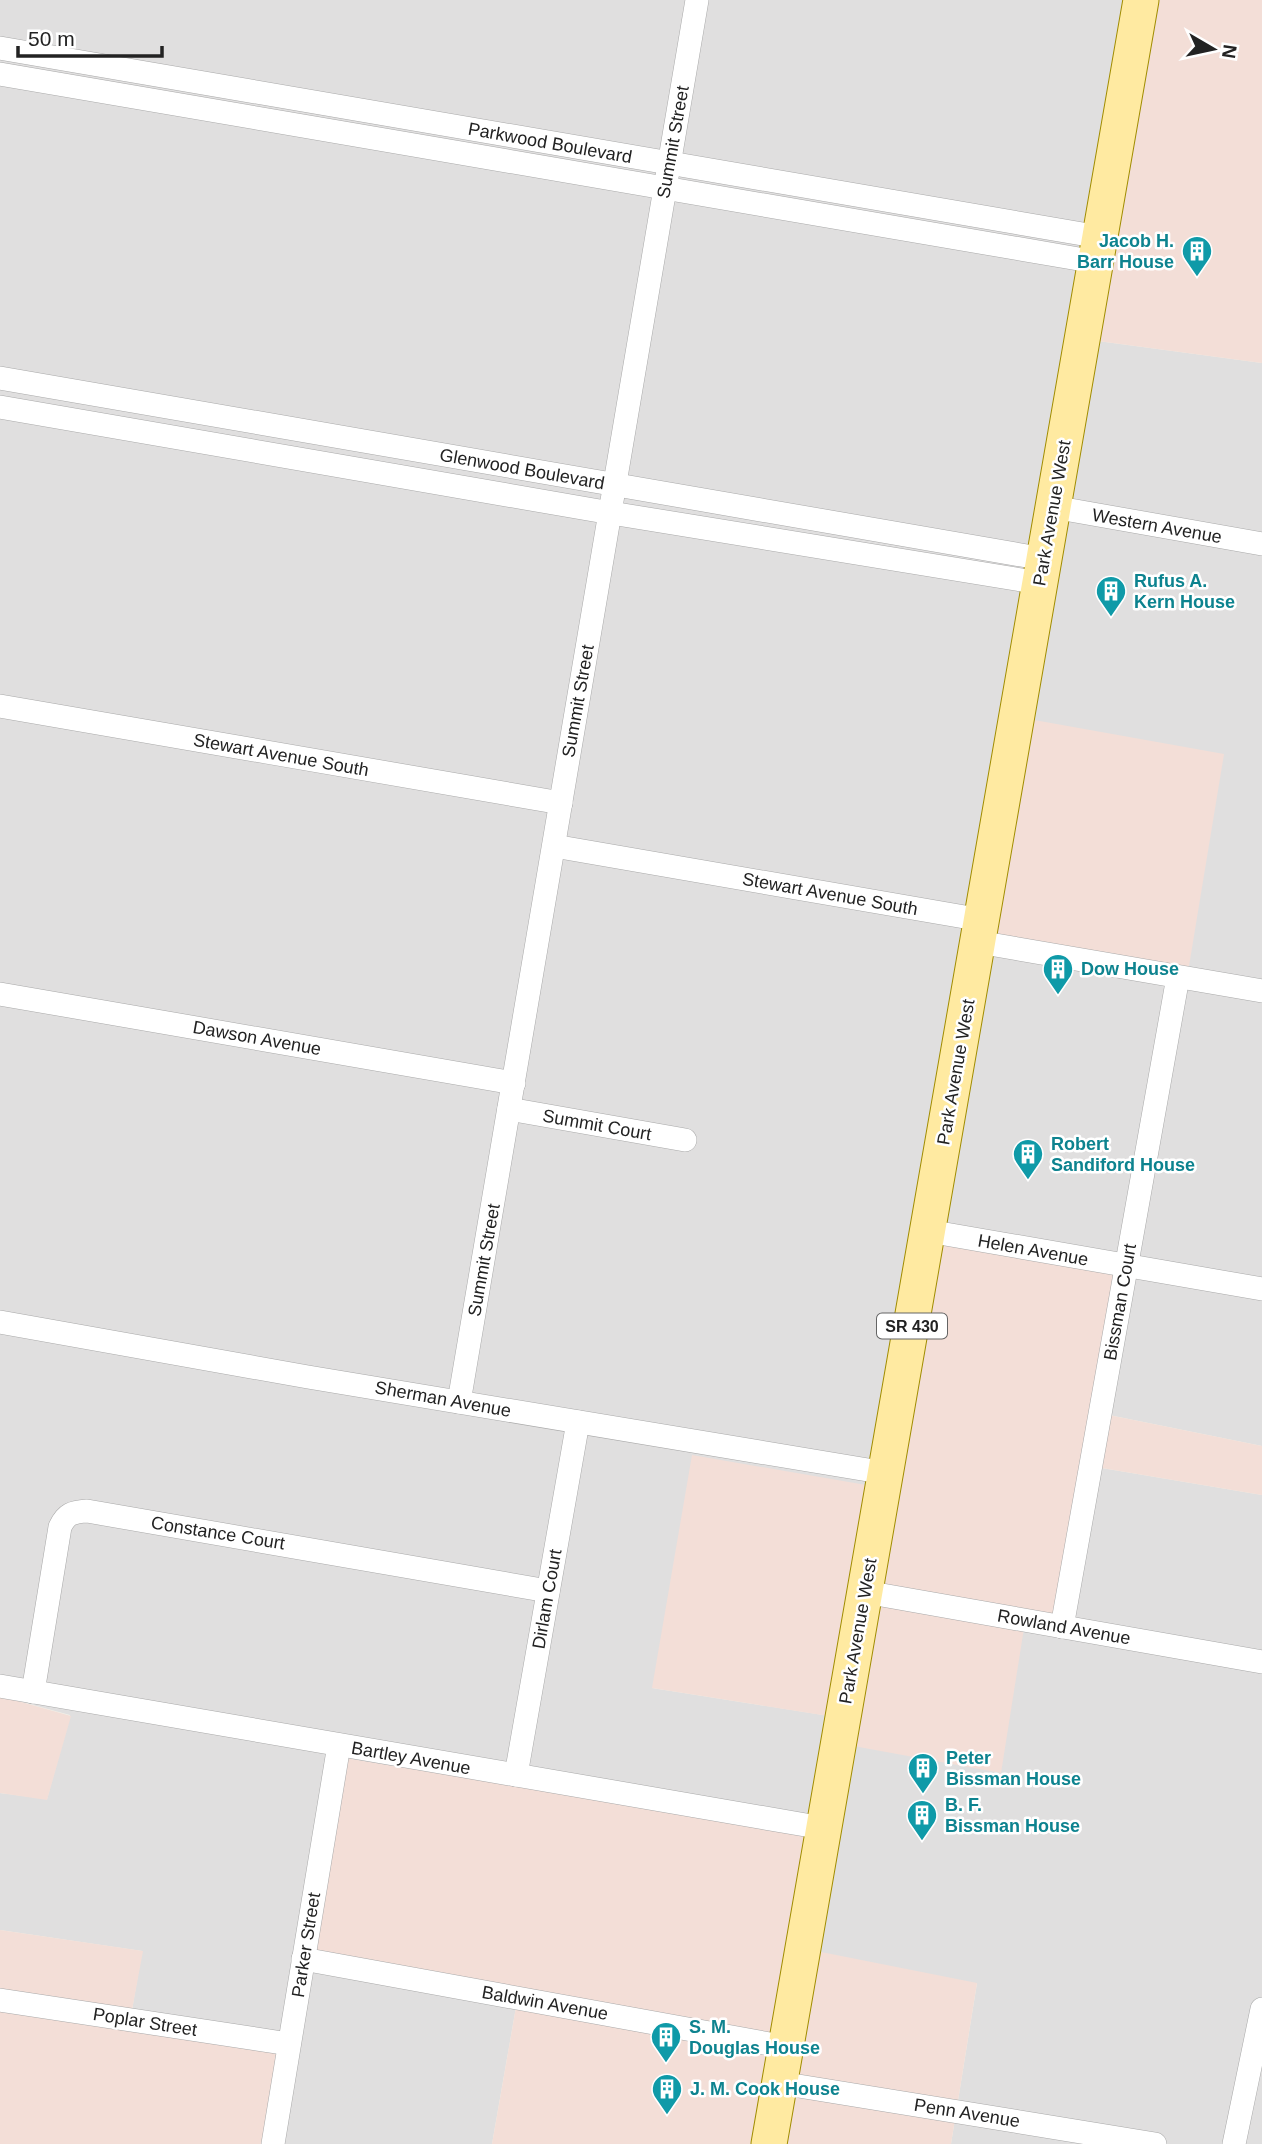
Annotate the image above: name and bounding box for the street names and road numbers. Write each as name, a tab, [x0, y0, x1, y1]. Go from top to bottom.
street label: Summit Street	[653, 84, 693, 200]
street label: Parkwood Boulevard	[466, 119, 634, 167]
street label: Park Avenue West	[1029, 439, 1075, 587]
street label: Glenwood Boulevard	[438, 445, 606, 493]
street label: Western Avenue	[1091, 505, 1223, 547]
street label: Summit Street	[558, 643, 598, 759]
street label: Stewart Avenue South	[192, 730, 370, 780]
street label: Stewart Avenue South	[741, 869, 919, 919]
street label: Park Avenue West	[933, 998, 979, 1146]
street label: Dawson Avenue	[191, 1017, 323, 1059]
street label: Summit Court	[541, 1106, 653, 1144]
street label: Summit Street	[464, 1202, 504, 1318]
street label: Helen Avenue	[976, 1230, 1090, 1270]
street label: Bissman Court	[1100, 1242, 1140, 1362]
road number: SR 430	[877, 1314, 947, 1338]
street label: Sherman Avenue	[373, 1377, 513, 1421]
street label: Constance Court	[150, 1513, 286, 1553]
street label: Dirlam Court	[528, 1548, 566, 1650]
street label: Park Avenue West	[835, 1557, 881, 1705]
street label: Rowland Avenue	[996, 1605, 1132, 1649]
street label: Bartley Avenue	[350, 1738, 472, 1778]
street label: Parker Street	[288, 1891, 324, 1999]
street label: Baldwin Avenue	[480, 1982, 610, 2024]
street label: Poplar Street	[92, 2004, 198, 2040]
street label: Penn Avenue	[913, 2095, 1021, 2131]

